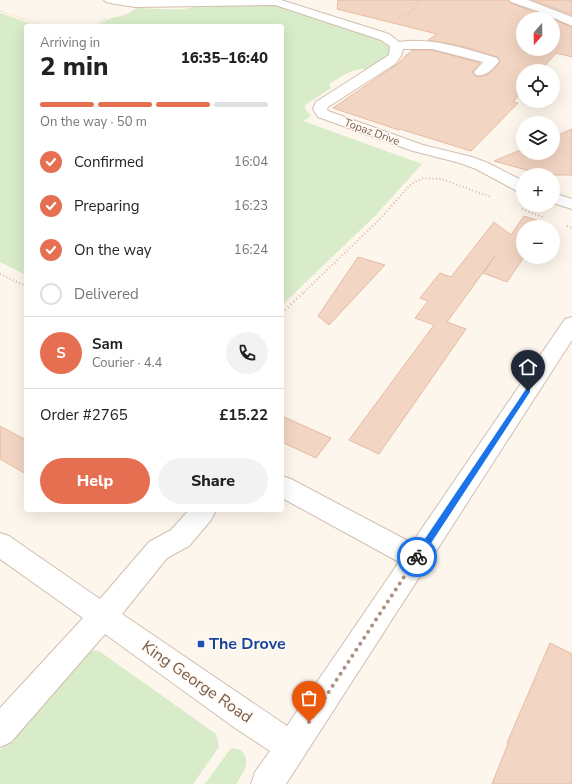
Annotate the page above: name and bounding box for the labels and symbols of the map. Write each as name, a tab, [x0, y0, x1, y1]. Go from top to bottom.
north arrow	[516, 12, 560, 56]
street label: Topaz Drive	[342, 115, 402, 149]
pin	[511, 350, 545, 391]
courier	[397, 537, 437, 577]
place label: The Drove	[209, 633, 286, 655]
street label: King George Road	[137, 636, 257, 728]
marker: The Drove	[196, 639, 206, 649]
pin	[292, 681, 326, 722]

